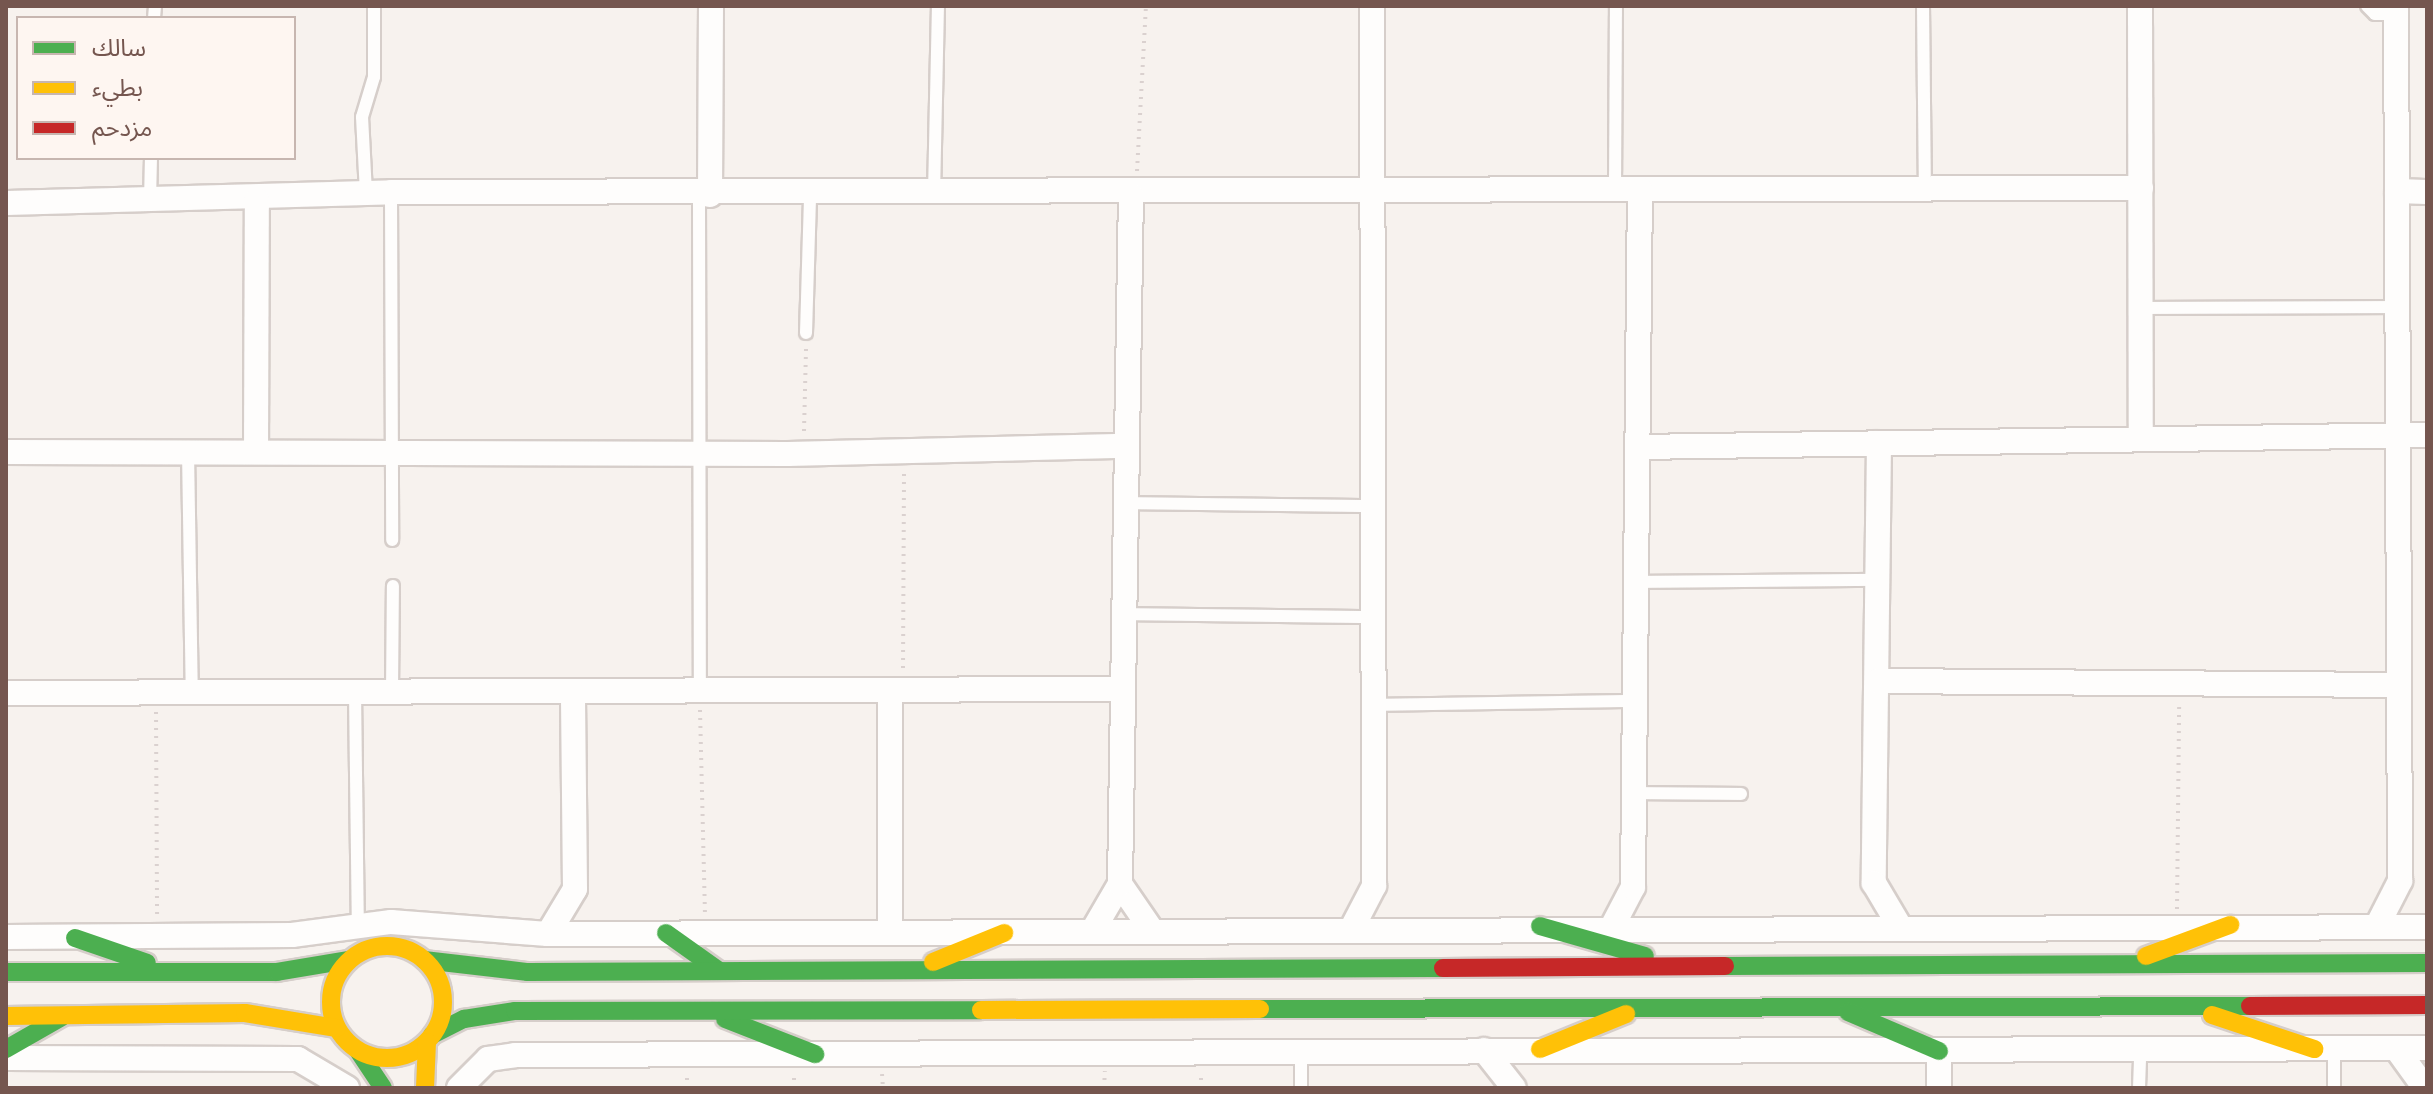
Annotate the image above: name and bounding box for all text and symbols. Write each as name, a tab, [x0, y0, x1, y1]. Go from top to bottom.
legend	[16, 16, 296, 160]
text: سالك	[92, 33, 146, 62]
text: بطيء	[92, 73, 143, 102]
text: مزدحم	[92, 113, 152, 142]

